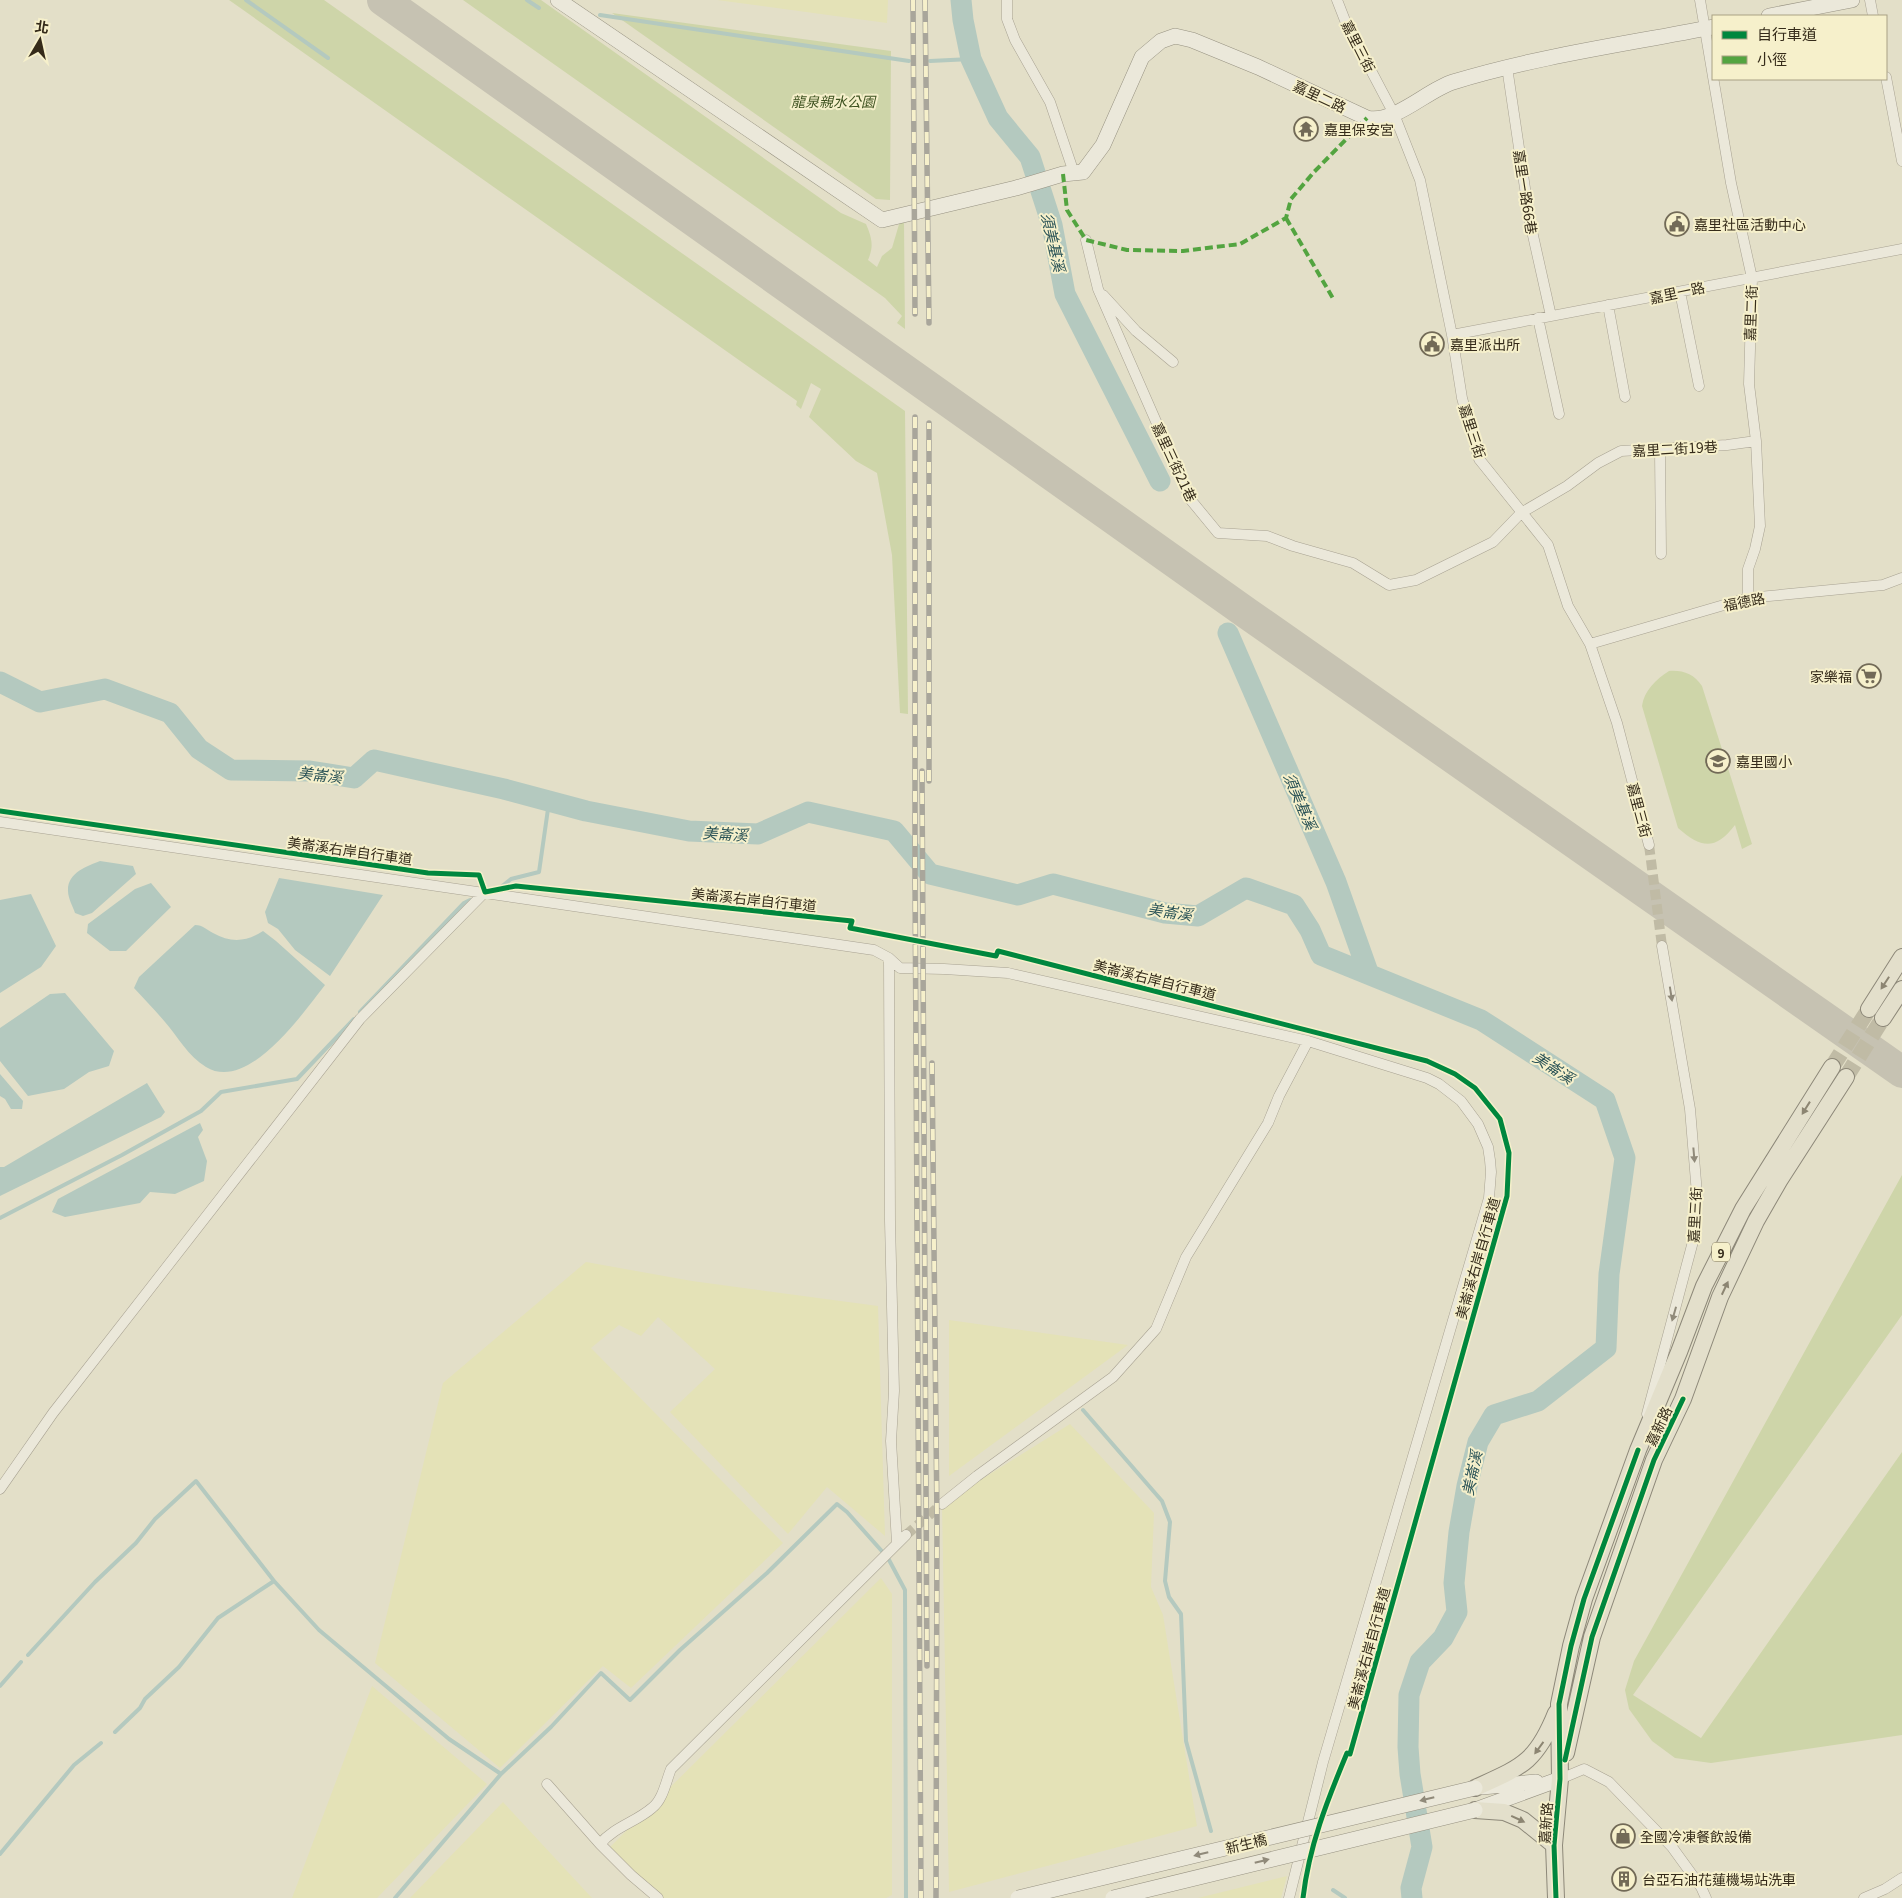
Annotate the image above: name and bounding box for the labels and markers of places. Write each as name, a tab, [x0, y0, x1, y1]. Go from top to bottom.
temple icon: 嘉里保安宮	[1293, 116, 1319, 142]
place label: 嘉里保安宮	[1324, 119, 1394, 139]
public building icon: 嘉里社區活動中心	[1664, 211, 1690, 237]
place label: 嘉里社區活動中心	[1694, 214, 1806, 234]
public building icon: 嘉里派出所	[1419, 331, 1445, 357]
place label: 嘉里派出所	[1450, 334, 1520, 354]
supermarket icon: 家樂福	[1856, 663, 1882, 689]
place label: 家樂福	[1810, 666, 1852, 686]
school or university icon: 嘉里國小	[1705, 748, 1731, 774]
place label: 嘉里國小	[1736, 751, 1792, 771]
shop icon: 全國冷凍餐飲設備	[1610, 1823, 1636, 1849]
place label: 全國冷凍餐飲設備	[1640, 1826, 1752, 1846]
building icon: 台亞石油花蓮機場站洗車	[1611, 1866, 1637, 1892]
place label: 台亞石油花蓮機場站洗車	[1642, 1869, 1796, 1889]

